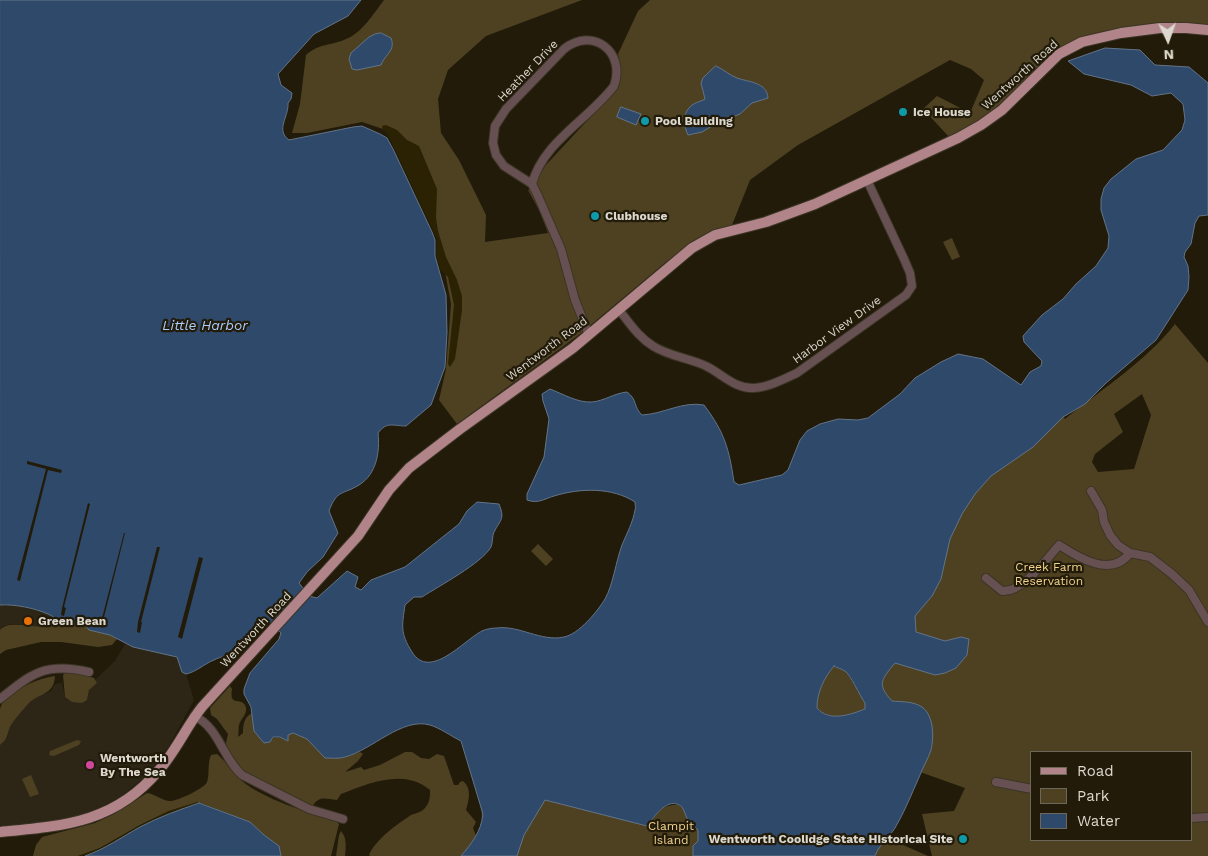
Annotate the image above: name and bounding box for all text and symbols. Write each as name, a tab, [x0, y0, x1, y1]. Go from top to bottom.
north arrow	[1143, 15, 1193, 65]
street label: Heather Drive	[495, 37, 561, 105]
street label: Wentworth Road	[979, 37, 1061, 113]
text: N	[1163, 47, 1174, 63]
place label: Ice House	[913, 105, 971, 119]
marker: Ice House	[897, 106, 909, 118]
place label: Pool Building	[655, 114, 733, 128]
marker: Pool Building	[639, 115, 651, 127]
place label: Clubhouse	[605, 209, 667, 223]
marker: Clubhouse	[589, 210, 601, 222]
street label: Harbor View Drive	[790, 293, 884, 367]
street label: Wentworth Road	[504, 314, 590, 384]
water label: Little Harbor	[162, 318, 248, 334]
park label: Creek Farm Reservation	[1015, 560, 1083, 588]
street label: Wentworth Road	[217, 589, 295, 671]
place label: Green Bean	[38, 614, 106, 628]
marker: Green Bean	[22, 615, 34, 627]
place label: Wentworth By The Sea	[100, 751, 167, 779]
legend	[1030, 751, 1193, 841]
marker: Wentworth By The Sea	[84, 759, 96, 771]
text: Road	[1077, 762, 1114, 780]
text: Park	[1077, 787, 1109, 805]
text: Water	[1077, 812, 1120, 830]
park label: Clampit Island	[648, 819, 694, 847]
place label: Wentworth Coolidge State Historical Site	[709, 832, 953, 846]
marker: Wentworth Coolidge State Historical Site	[957, 833, 969, 845]

